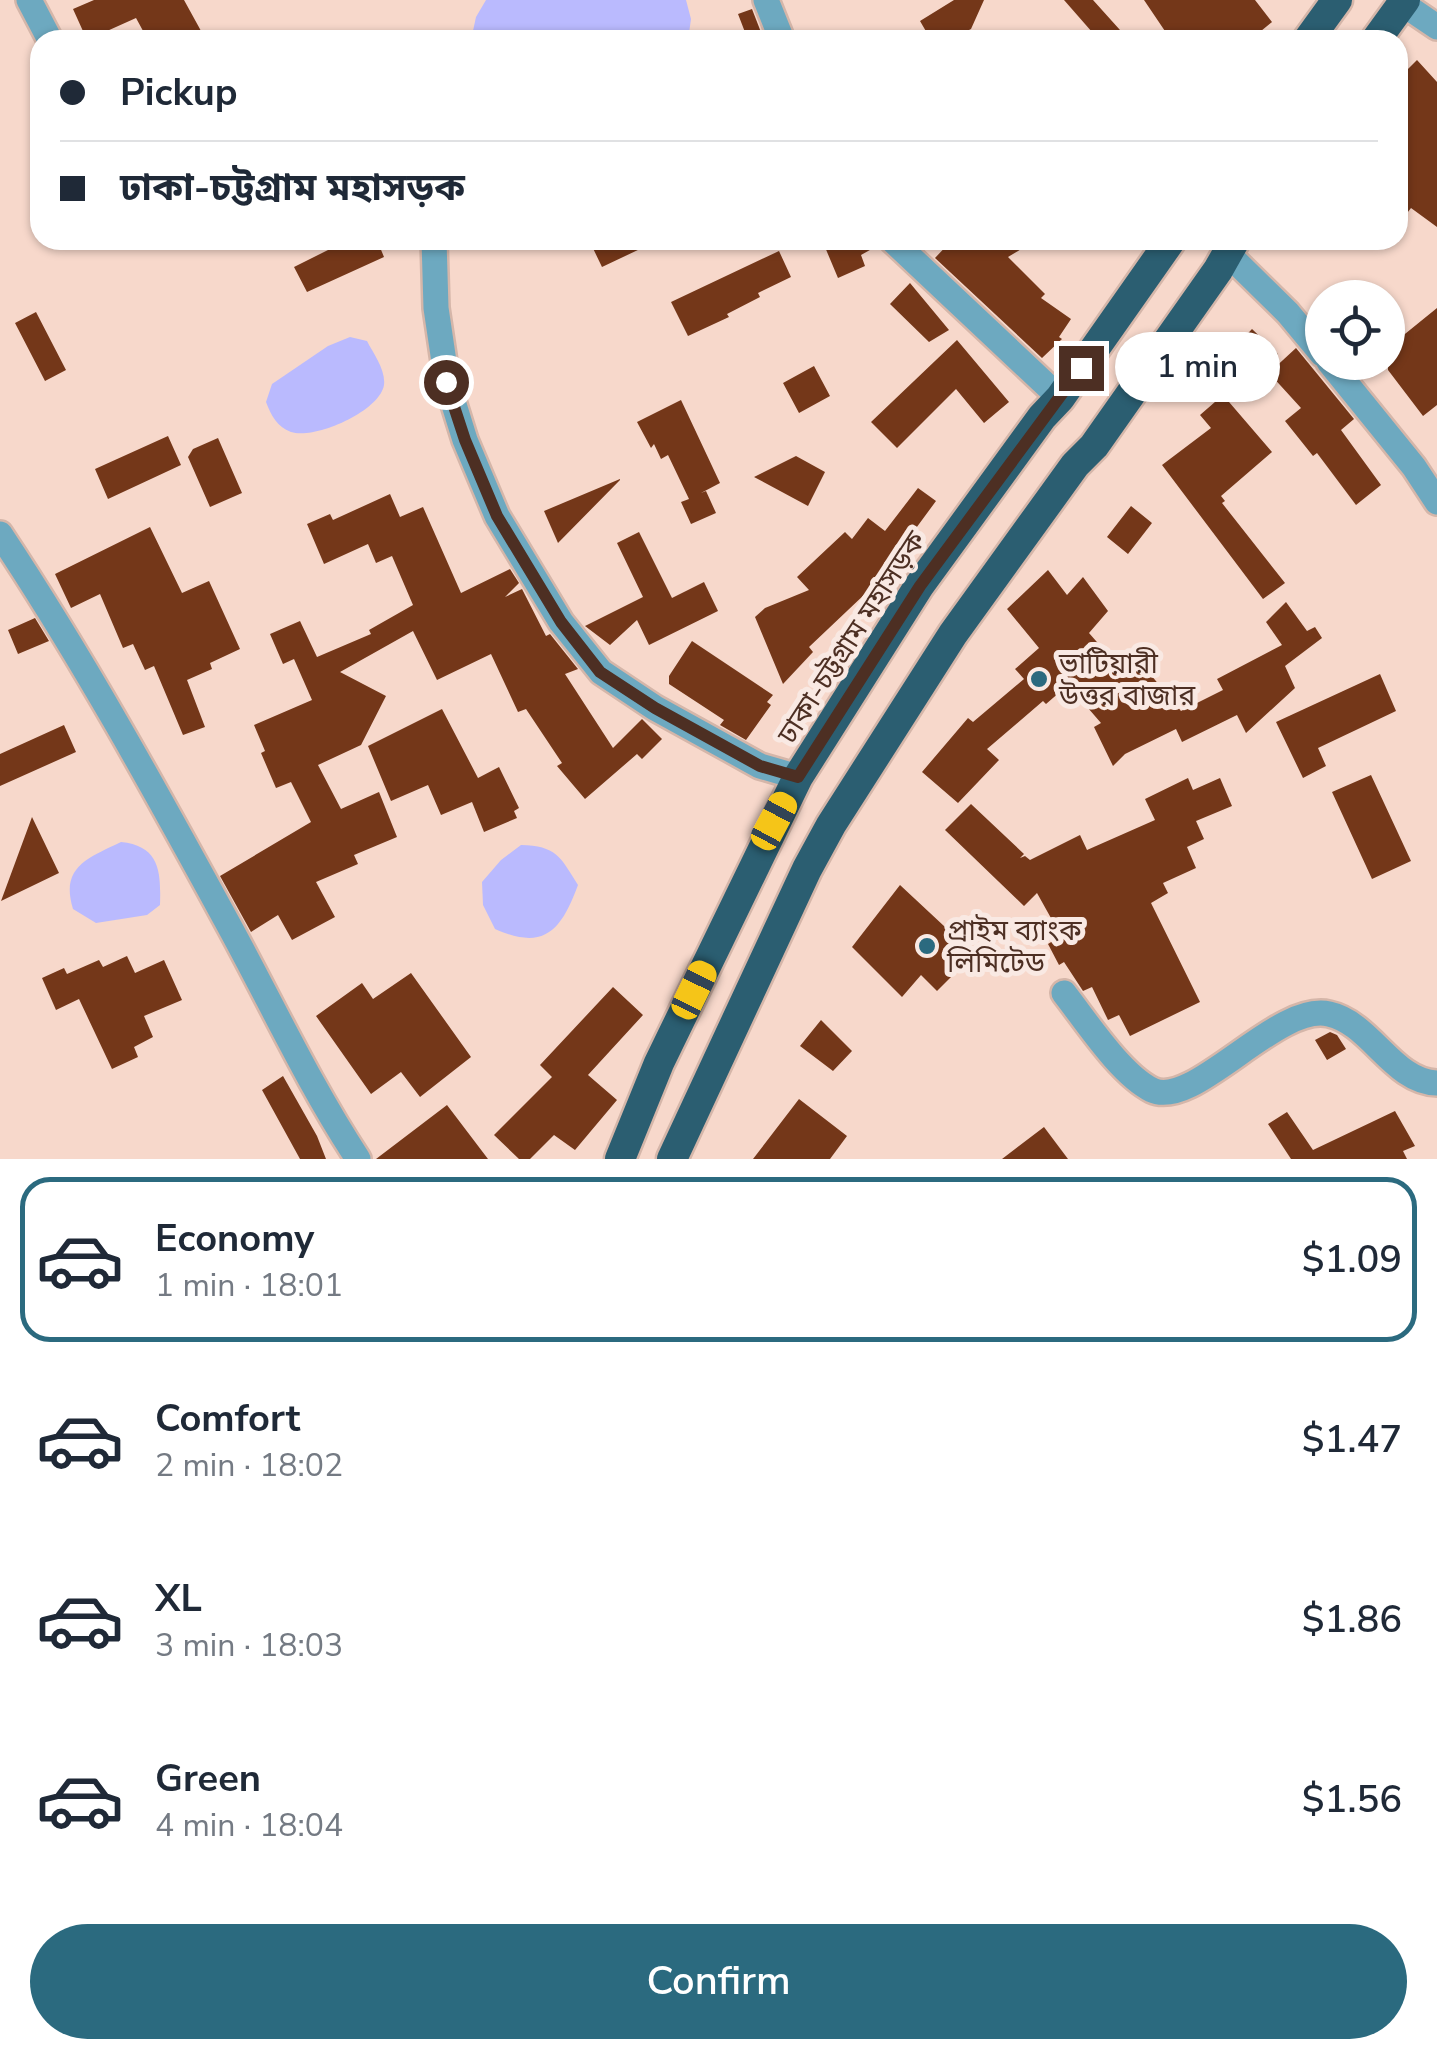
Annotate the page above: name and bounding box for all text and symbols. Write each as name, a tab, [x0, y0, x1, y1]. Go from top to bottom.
text: Pickup	[120, 67, 238, 118]
text: ঢাকা-চট্টগ্রাম মহাসড়ক	[120, 162, 465, 213]
map controls	[1305, 280, 1405, 380]
button: locate	[1305, 280, 1405, 380]
callout: 1 min	[1116, 333, 1281, 403]
text: 1 min	[1157, 345, 1238, 388]
route end	[1059, 346, 1104, 391]
route start	[424, 360, 469, 405]
street label: ঢাকা-চট্টগ্রাম মহাসড়ক	[768, 524, 935, 752]
place label: ভাটিয়ারী উত্তর বাজার	[1058, 645, 1195, 715]
marker: ভাটিয়ারী উত্তর বাজার	[1028, 668, 1050, 690]
car	[747, 787, 801, 855]
place label: প্রাইম ব্যাংক লিমিটেড	[946, 912, 1082, 982]
marker: প্রাইম ব্যাংক লিমিটেড	[916, 935, 938, 957]
car	[667, 956, 721, 1024]
text: Economy	[155, 1213, 314, 1264]
icon: car	[35, 1215, 125, 1305]
text: $1.09	[1302, 1234, 1402, 1285]
text: 1 min · 18:01	[155, 1264, 343, 1307]
text: Comfort	[155, 1393, 300, 1444]
icon: car	[35, 1395, 125, 1485]
text: $1.47	[1302, 1414, 1402, 1465]
text: 2 min · 18:02	[155, 1444, 343, 1487]
text: XL	[155, 1573, 202, 1624]
icon: car	[35, 1575, 125, 1665]
text: $1.86	[1302, 1594, 1402, 1645]
text: 3 min · 18:03	[155, 1624, 343, 1667]
text: Green	[155, 1753, 261, 1804]
icon: car	[35, 1755, 125, 1845]
text: $1.56	[1302, 1774, 1402, 1825]
text: 4 min · 18:04	[155, 1804, 343, 1847]
button: Confirm	[30, 1924, 1407, 2039]

